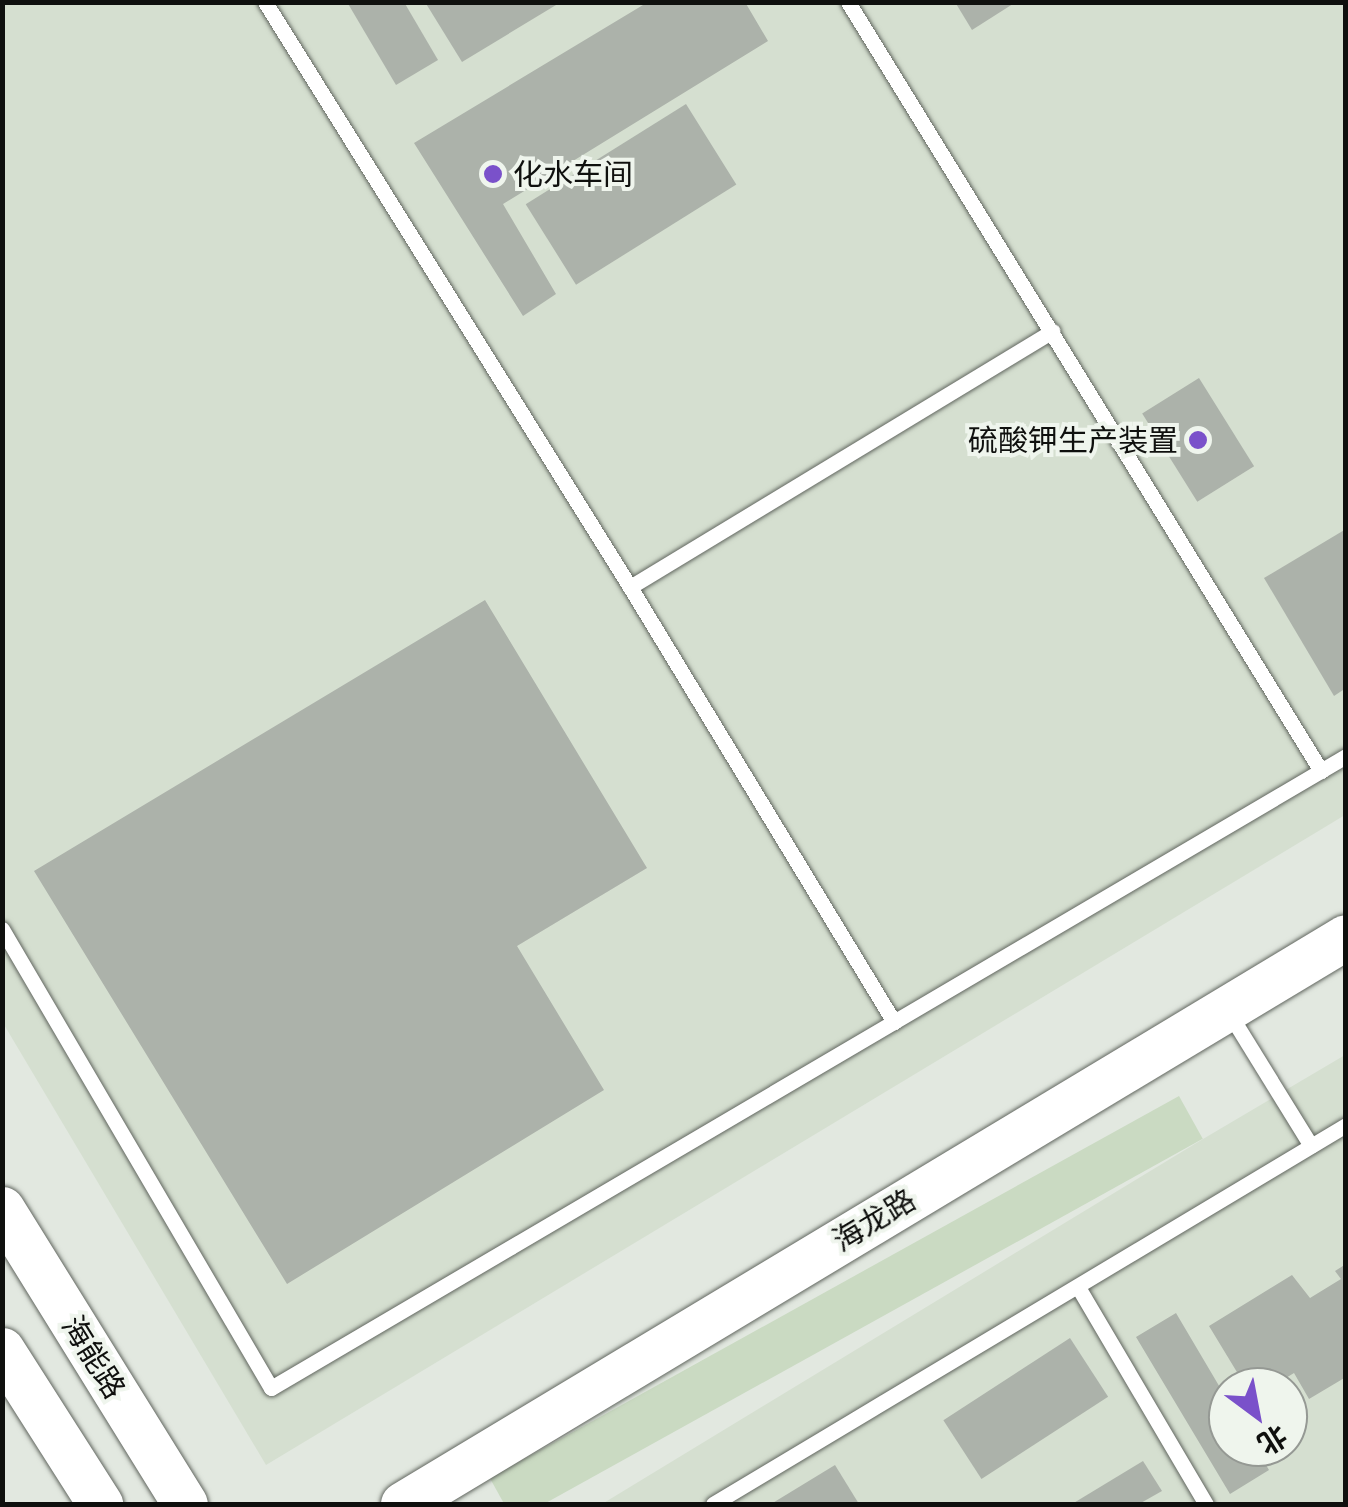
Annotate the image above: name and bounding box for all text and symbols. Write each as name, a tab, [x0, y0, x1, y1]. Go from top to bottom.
place label: 化水车间	[513, 156, 633, 192]
marker: 化水车间	[482, 163, 504, 185]
place label: 硫酸钾生产装置	[968, 422, 1178, 458]
marker: 硫酸钾生产装置	[1187, 429, 1209, 451]
street label: 海龙路	[826, 1181, 922, 1259]
street label: 海能路	[55, 1309, 133, 1405]
north arrow	[1208, 1367, 1308, 1467]
text: 北	[1251, 1417, 1295, 1464]

